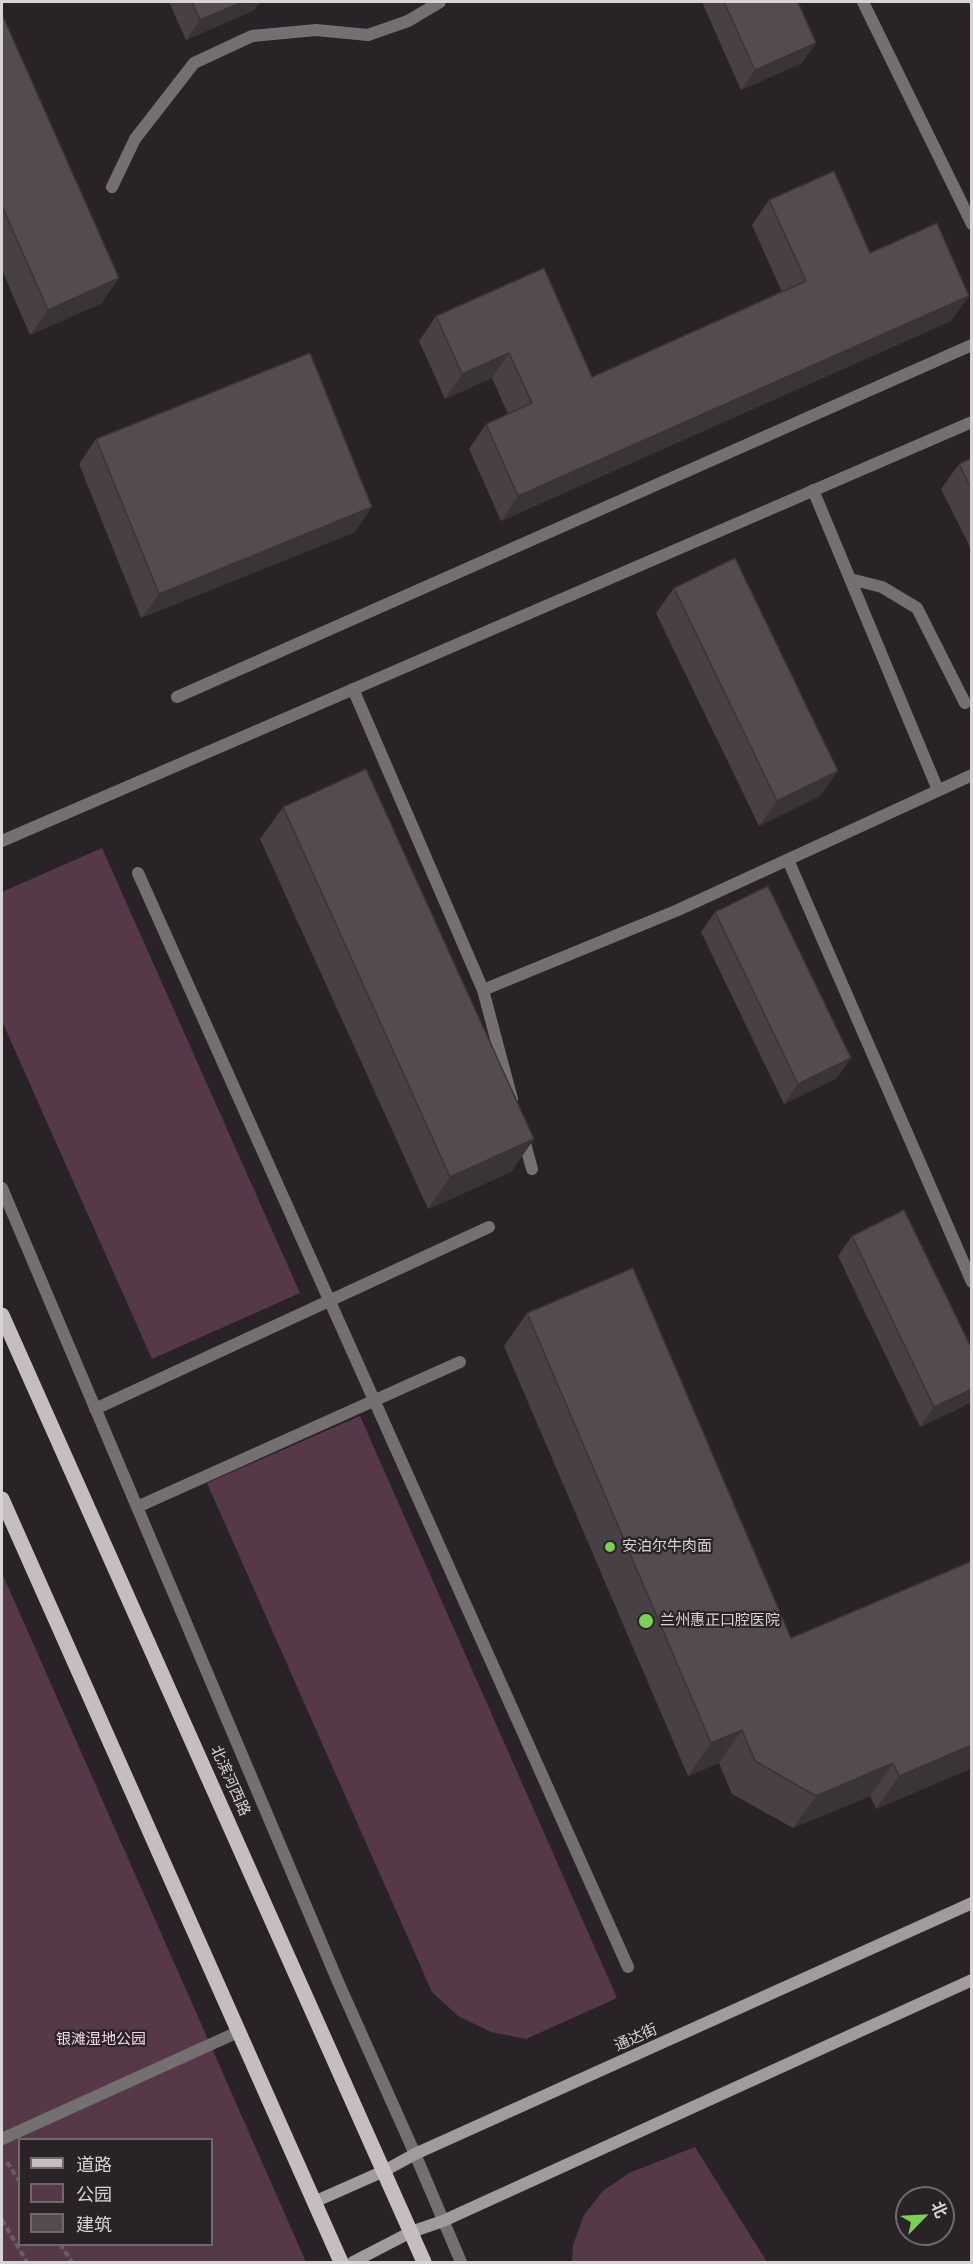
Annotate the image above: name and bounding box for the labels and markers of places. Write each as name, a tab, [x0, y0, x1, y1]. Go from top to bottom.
place label: 安泊尔牛肉面	[622, 1538, 712, 1556]
marker: 安泊尔牛肉面	[603, 1540, 617, 1554]
marker: 兰州惠正口腔医院	[637, 1612, 655, 1630]
place label: 兰州惠正口腔医院	[660, 1612, 780, 1630]

